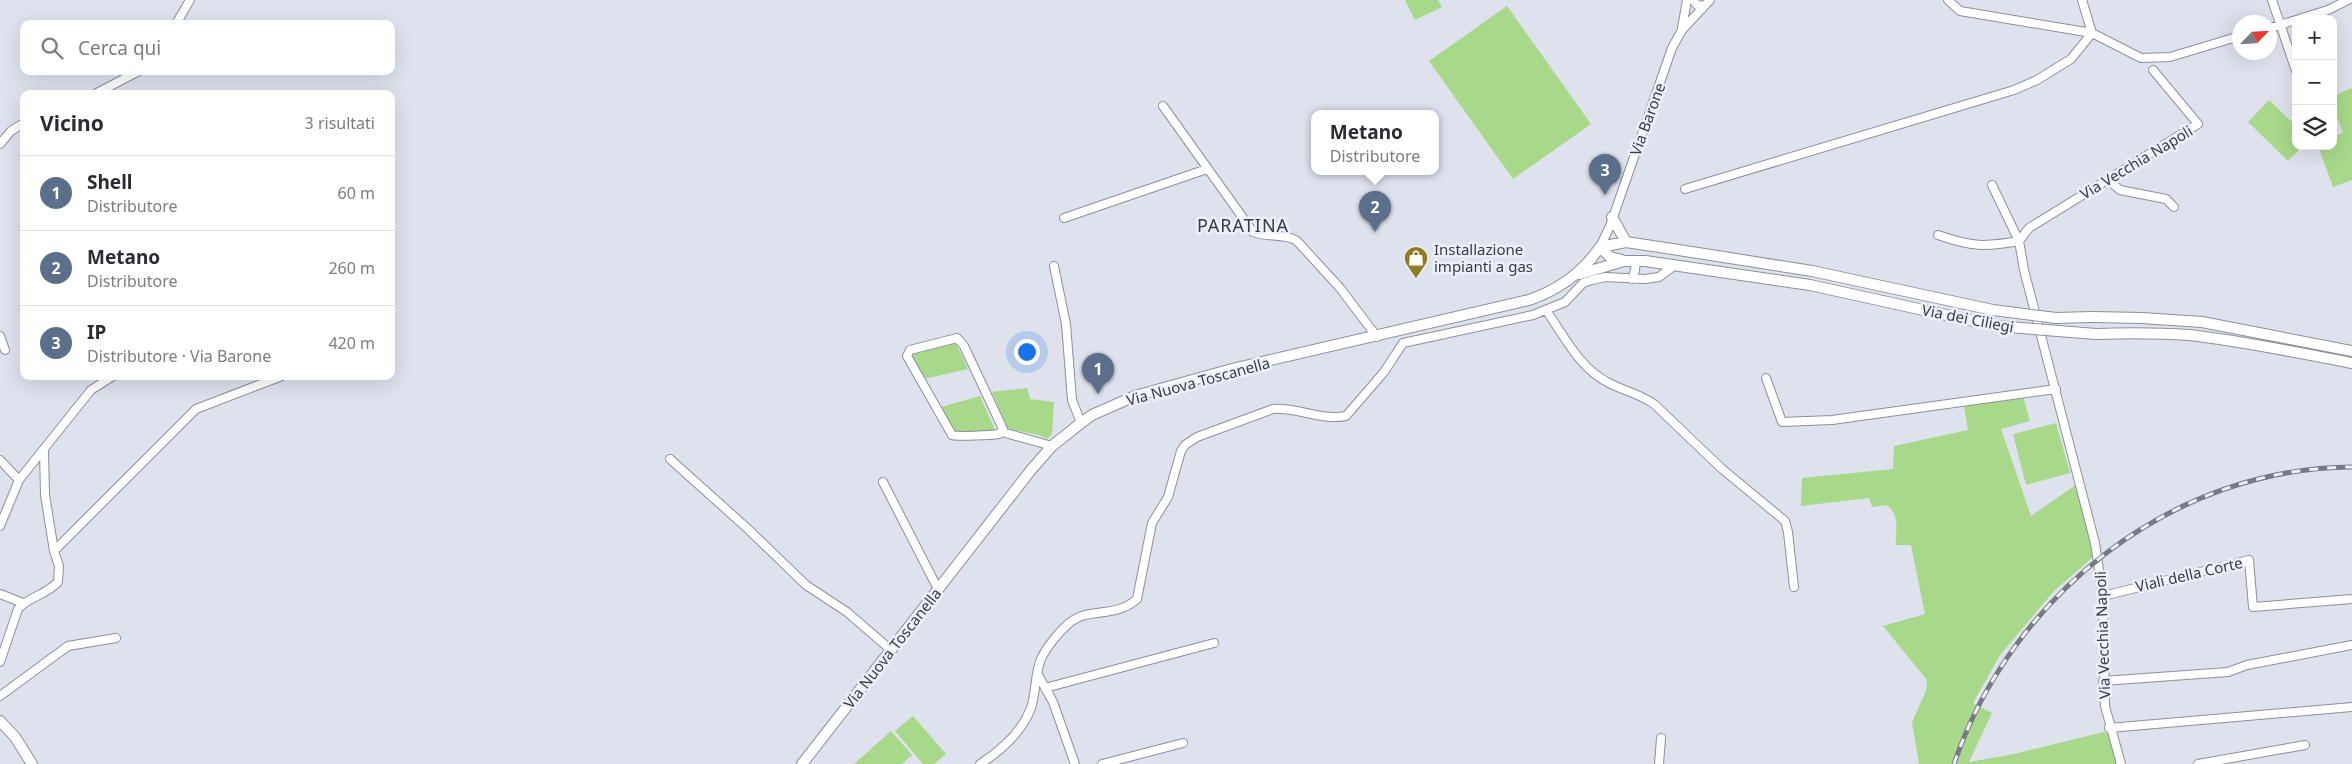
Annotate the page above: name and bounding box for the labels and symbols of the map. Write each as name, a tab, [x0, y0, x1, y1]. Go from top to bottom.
north arrow	[2232, 15, 2277, 60]
street label: Via Barone	[1625, 80, 1669, 158]
street label: Via Vecchia Napoli	[2076, 120, 2196, 204]
pin: 3	[1589, 154, 1621, 195]
pin: 2	[1359, 191, 1391, 232]
district label: PARATINA	[1197, 213, 1289, 237]
place label: Installazione impianti a gas	[1434, 239, 1533, 276]
shop icon: Installazione impianti a gas	[1403, 245, 1429, 279]
street label: Via dei Ciliegi	[1920, 299, 2016, 337]
your location	[1014, 339, 1040, 365]
street label: Via Nuova Toscanella	[1124, 352, 1272, 410]
pin: 1	[1082, 353, 1114, 394]
street label: Viali della Corte	[2134, 552, 2244, 596]
street label: Via Vecchia Napoli	[2090, 571, 2114, 699]
street label: Via Nuova Toscanella	[839, 584, 945, 712]

